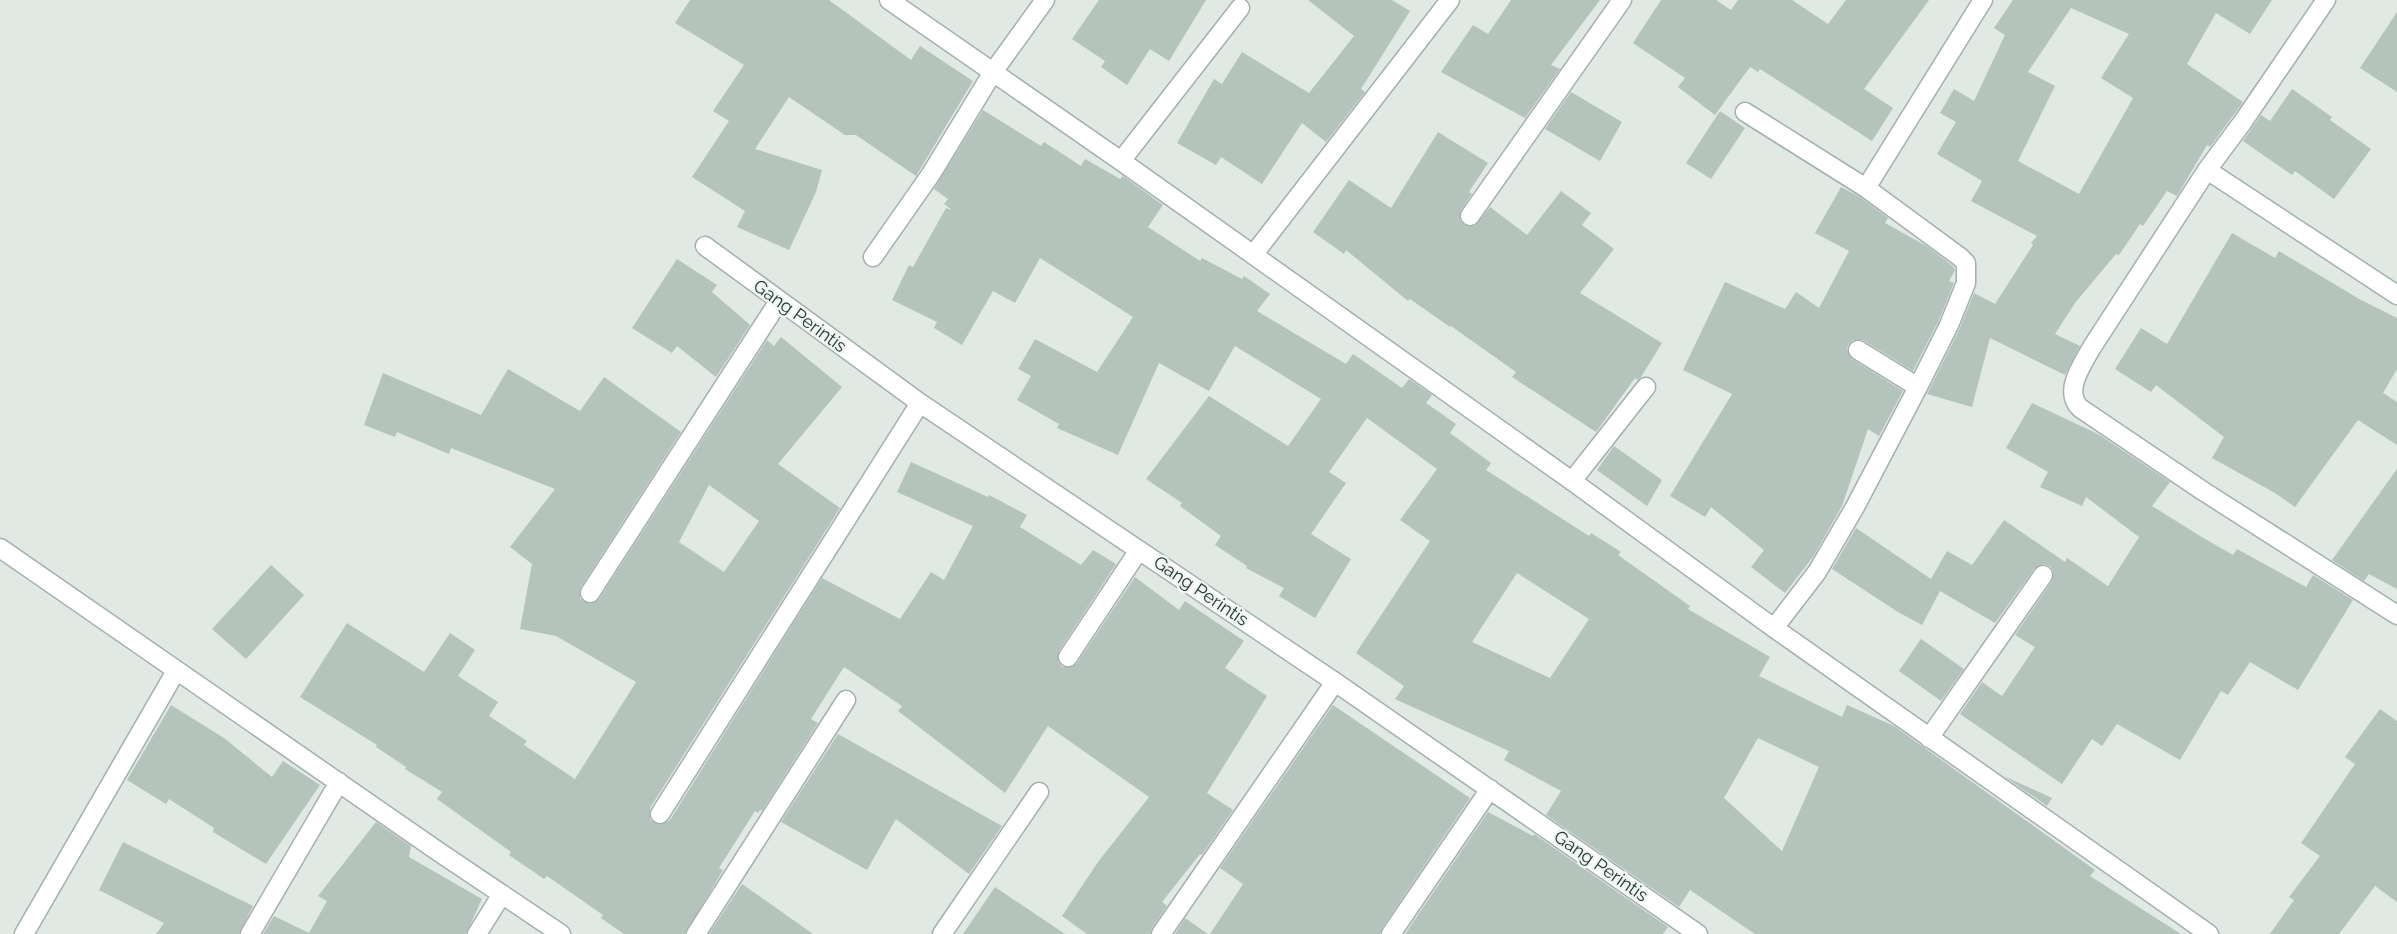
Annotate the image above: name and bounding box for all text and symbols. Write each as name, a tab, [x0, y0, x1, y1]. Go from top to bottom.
street label: Gang Perintis	[750, 275, 851, 357]
street label: Gang Perintis	[1150, 551, 1253, 630]
street label: Gang Perintis	[1550, 826, 1653, 906]

